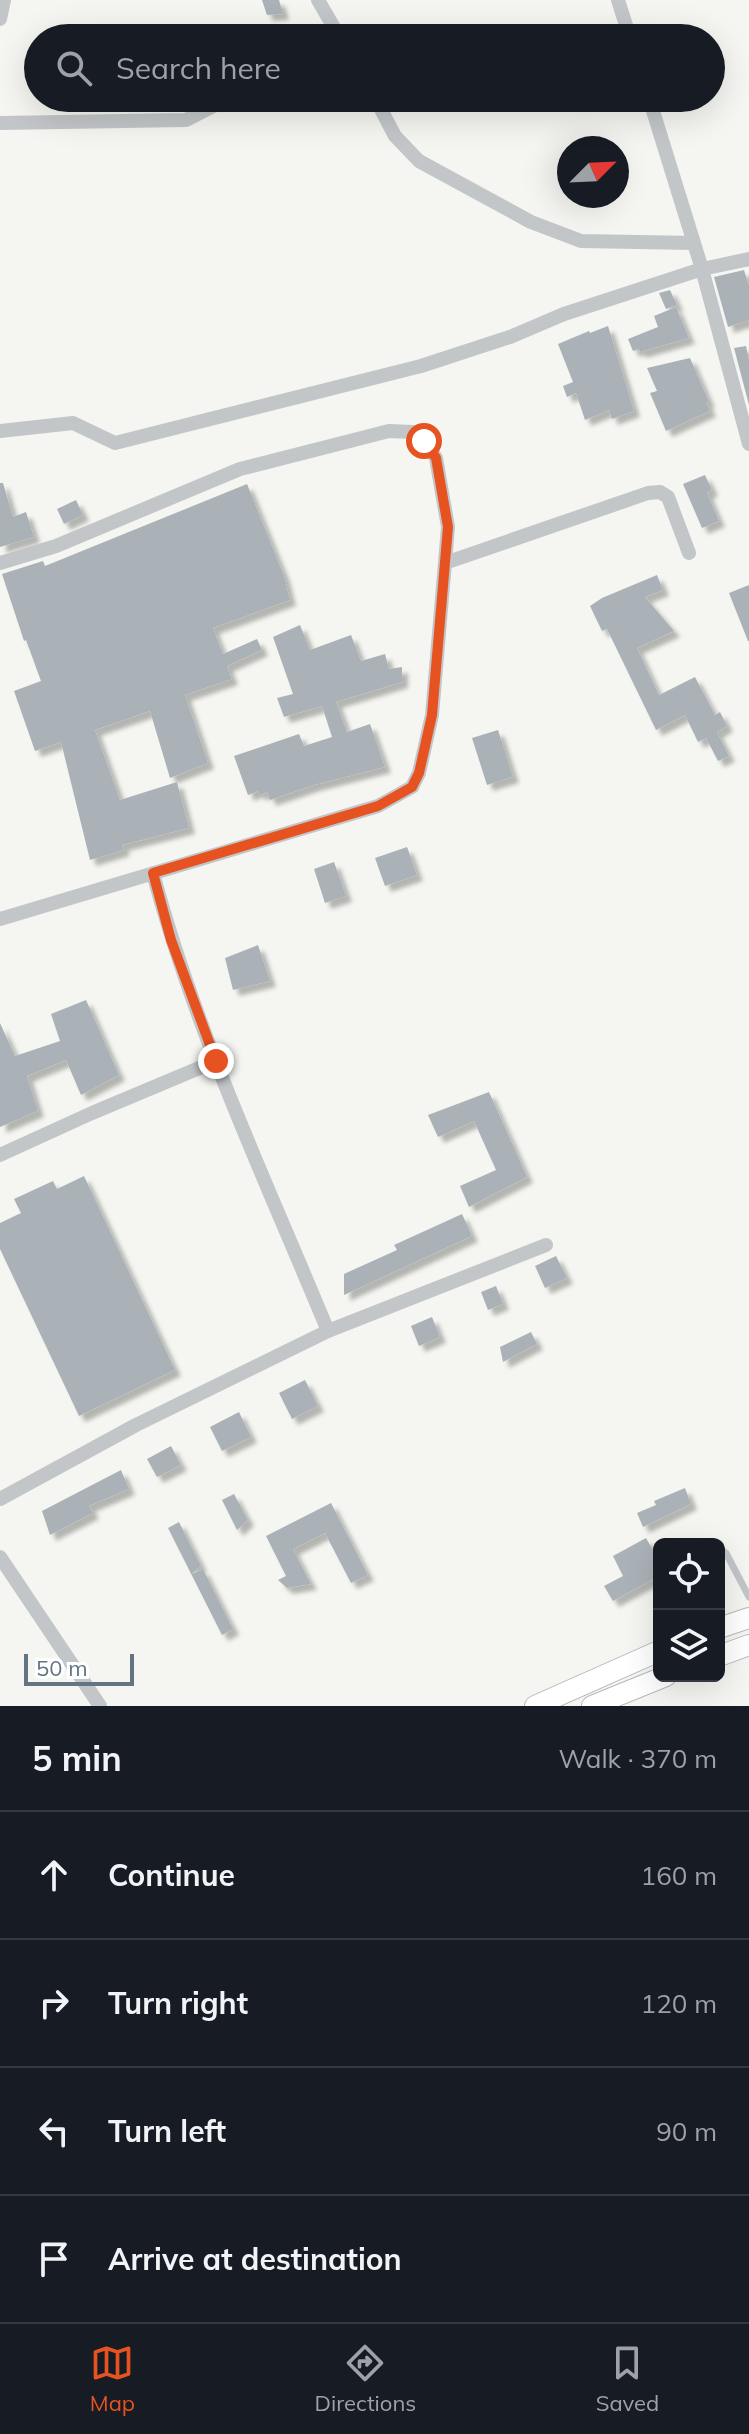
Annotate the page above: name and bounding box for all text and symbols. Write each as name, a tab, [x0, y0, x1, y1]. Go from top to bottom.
search box	[24, 24, 725, 112]
icon: search	[52, 46, 96, 90]
text: Search here	[116, 49, 281, 87]
north arrow	[557, 136, 629, 208]
route start	[406, 423, 442, 459]
route end	[198, 1043, 234, 1079]
map controls	[653, 1538, 725, 1682]
button: locate	[653, 1538, 725, 1610]
button: layers	[653, 1610, 725, 1682]
scale bar	[24, 1650, 134, 1686]
text: 50 m	[36, 1654, 87, 1682]
text: 5 min	[32, 1737, 122, 1780]
text: Walk · 370 m	[558, 1742, 717, 1775]
icon: ahead	[32, 1853, 76, 1897]
text: Continue	[108, 1856, 235, 1894]
text: 160 m	[641, 1859, 717, 1892]
icon: right	[32, 1981, 76, 2025]
text: Turn right	[108, 1984, 248, 2022]
text: 120 m	[641, 1987, 717, 2020]
icon: left	[32, 2109, 76, 2153]
text: Turn left	[108, 2112, 226, 2150]
text: 90 m	[656, 2115, 717, 2148]
icon: arrive	[32, 2237, 76, 2281]
text: Arrive at destination	[108, 2240, 402, 2278]
tab: Map	[90, 2341, 135, 2417]
tab: Directions	[315, 2341, 416, 2417]
tab: Saved	[596, 2341, 659, 2417]

